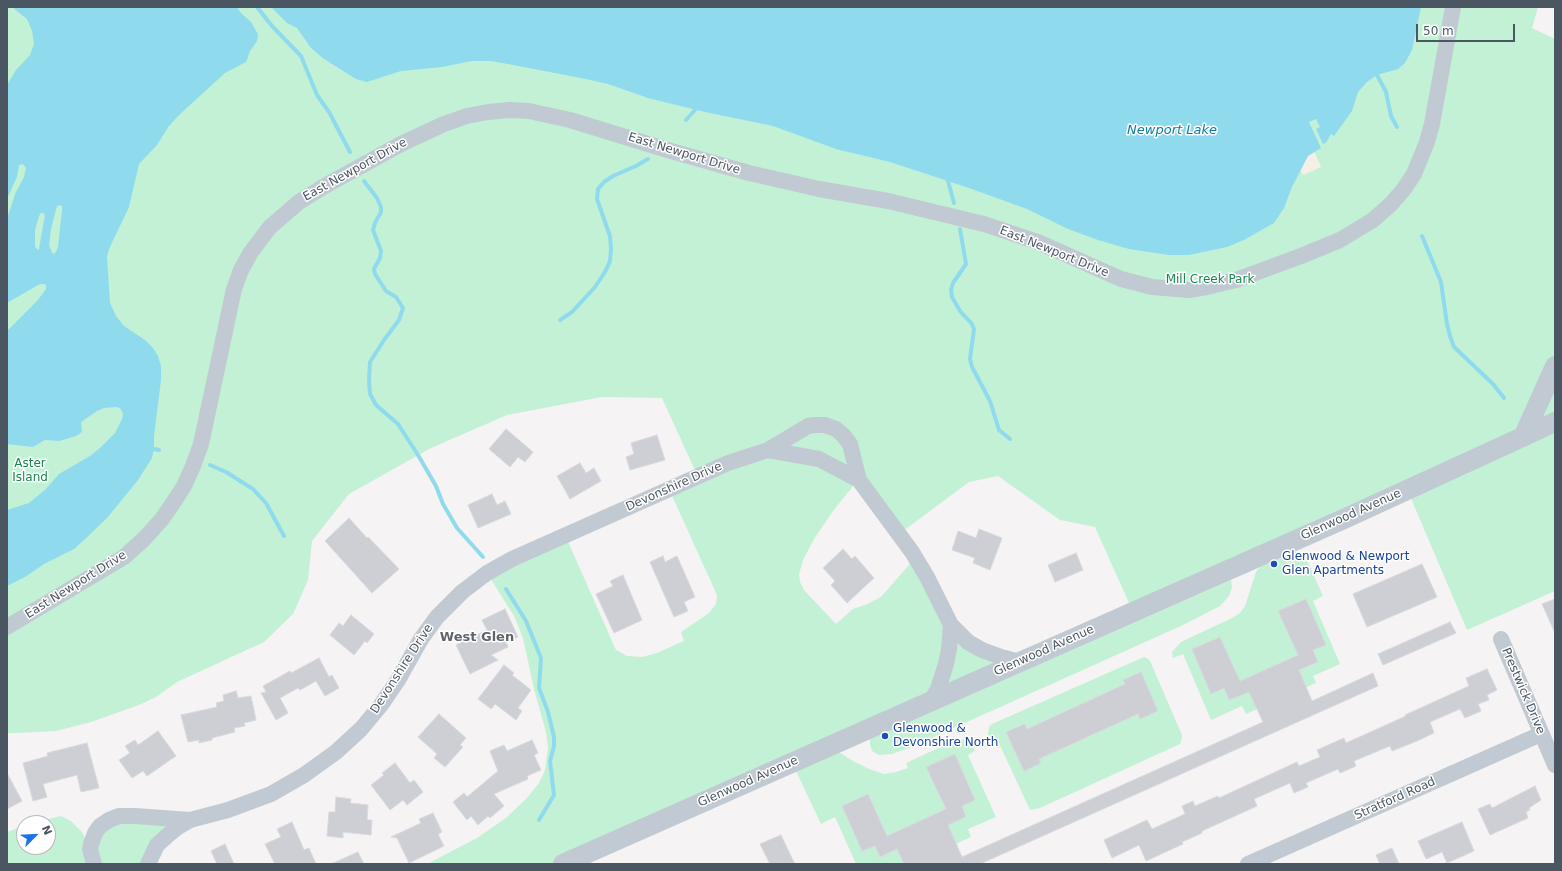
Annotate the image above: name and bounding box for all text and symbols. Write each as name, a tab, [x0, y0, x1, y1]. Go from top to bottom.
scale bar	[1418, 16, 1517, 42]
text: 50 m	[1423, 24, 1454, 38]
water label: Newport Lake	[1127, 123, 1217, 139]
street label: East Newport Drive	[626, 130, 742, 178]
street label: East Newport Drive	[301, 136, 409, 204]
street label: East Newport Drive	[997, 224, 1111, 280]
park label: Mill Creek Park	[1166, 273, 1254, 287]
park label: Aster Island	[12, 457, 48, 485]
street label: Devonshire Drive	[624, 459, 724, 515]
street label: Glenwood Avenue	[1299, 486, 1403, 544]
street label: East Newport Drive	[23, 548, 129, 622]
place label: Glenwood & Newport Glen Apartments	[1282, 550, 1409, 578]
marker: Glenwood & Newport Glen Apartments	[1269, 559, 1279, 569]
street label: Devonshire Drive	[368, 622, 436, 716]
street label: Glenwood Avenue	[992, 622, 1096, 680]
district label: West Glen	[440, 630, 514, 646]
street label: Prestwick Drive	[1498, 646, 1548, 736]
place label: Glenwood & Devonshire North	[893, 722, 998, 750]
marker: Glenwood & Devonshire North	[880, 731, 890, 741]
street label: Glenwood Avenue	[696, 753, 800, 811]
street label: Stratford Road	[1352, 775, 1438, 823]
north arrow	[16, 815, 56, 855]
text: N	[39, 823, 54, 837]

